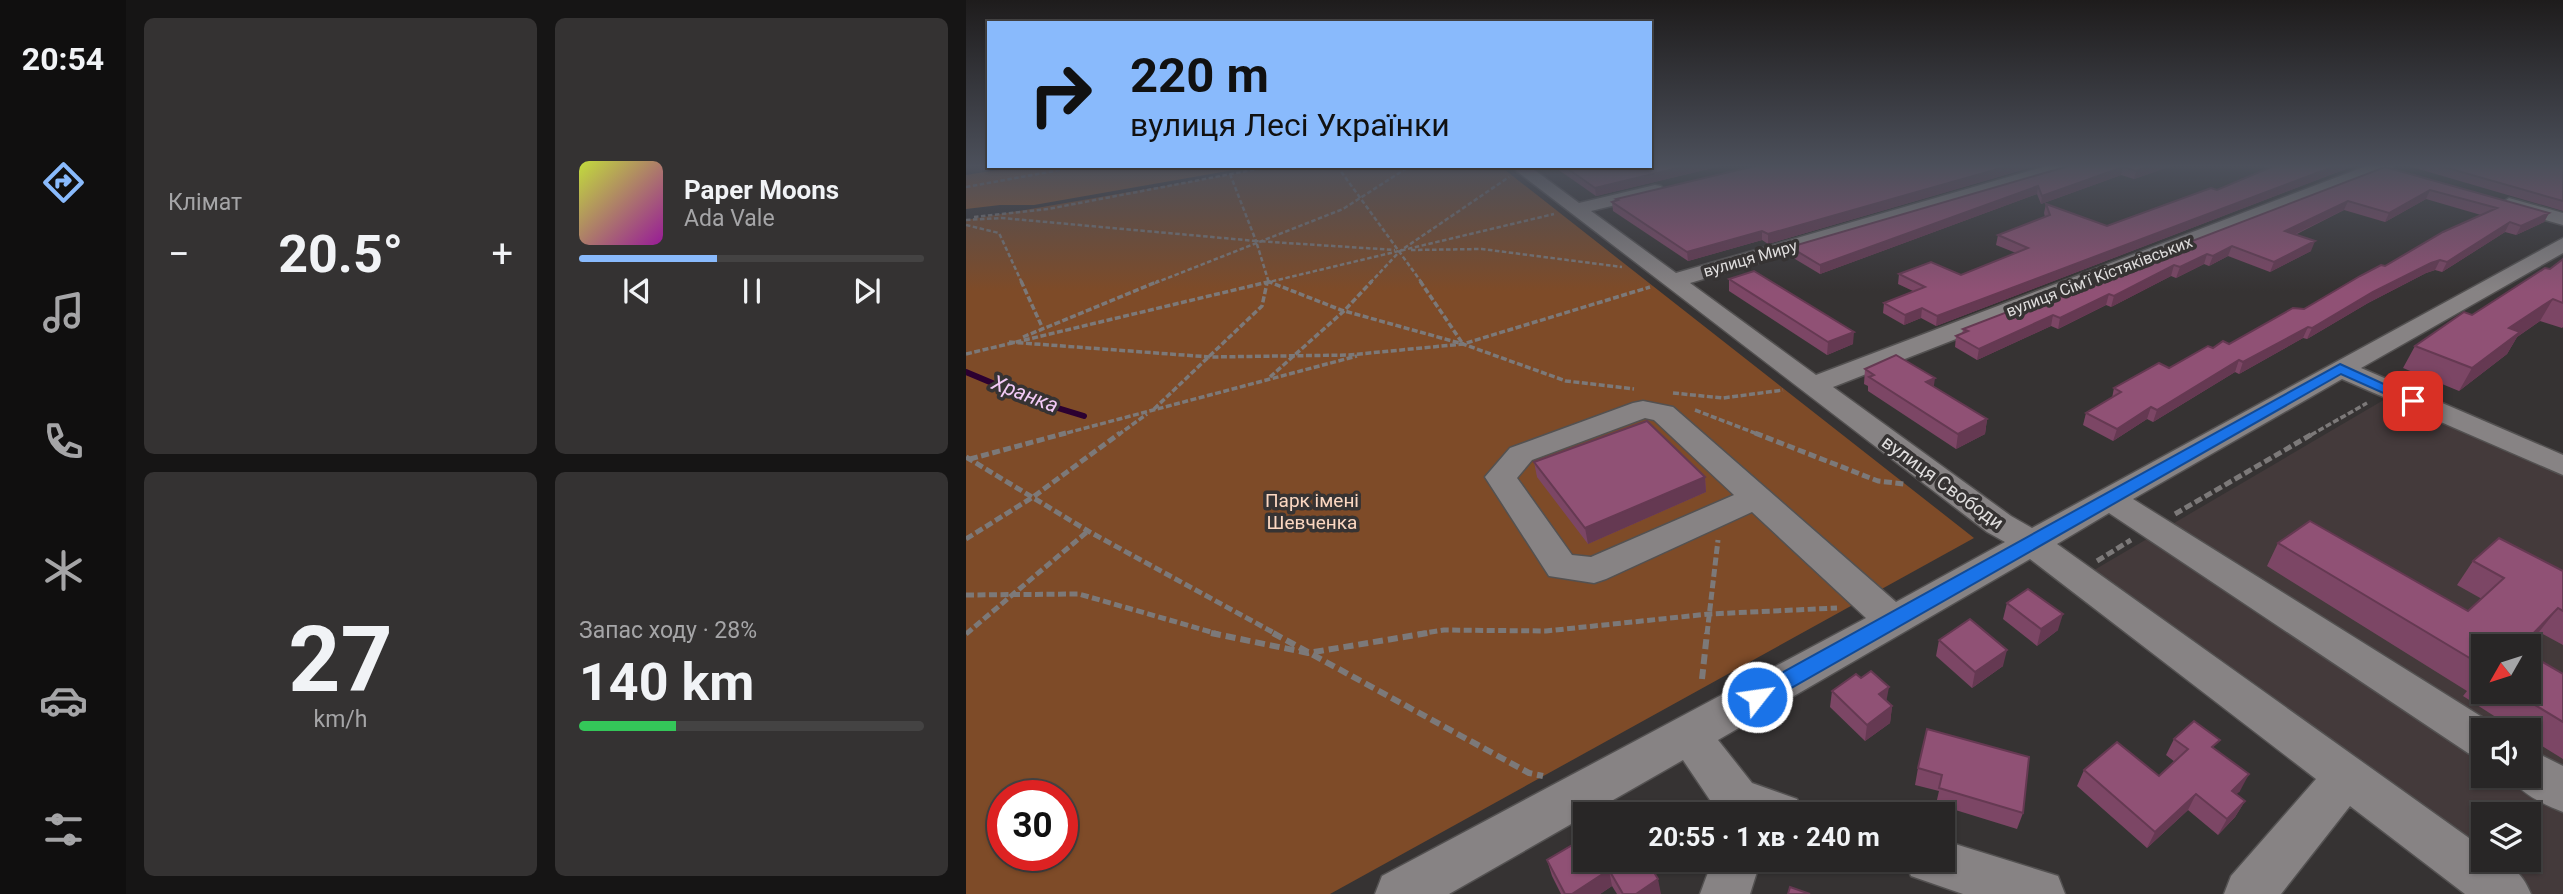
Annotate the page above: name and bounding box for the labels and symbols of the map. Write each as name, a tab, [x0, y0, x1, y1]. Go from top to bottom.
street label: вулиця Сімʼї Кістяківських	[2003, 232, 2195, 321]
street label: вулиця Миру	[1701, 236, 1800, 281]
water label: Хранка	[987, 370, 1062, 418]
pin	[2383, 371, 2443, 431]
street label: вулиця Свободи	[1877, 430, 2008, 534]
park label: Парк імені Шевченка	[1265, 489, 1359, 534]
north arrow	[2471, 634, 2541, 704]
position arrow	[1720, 660, 1794, 734]
speed limit sign: 30	[987, 780, 1078, 871]

